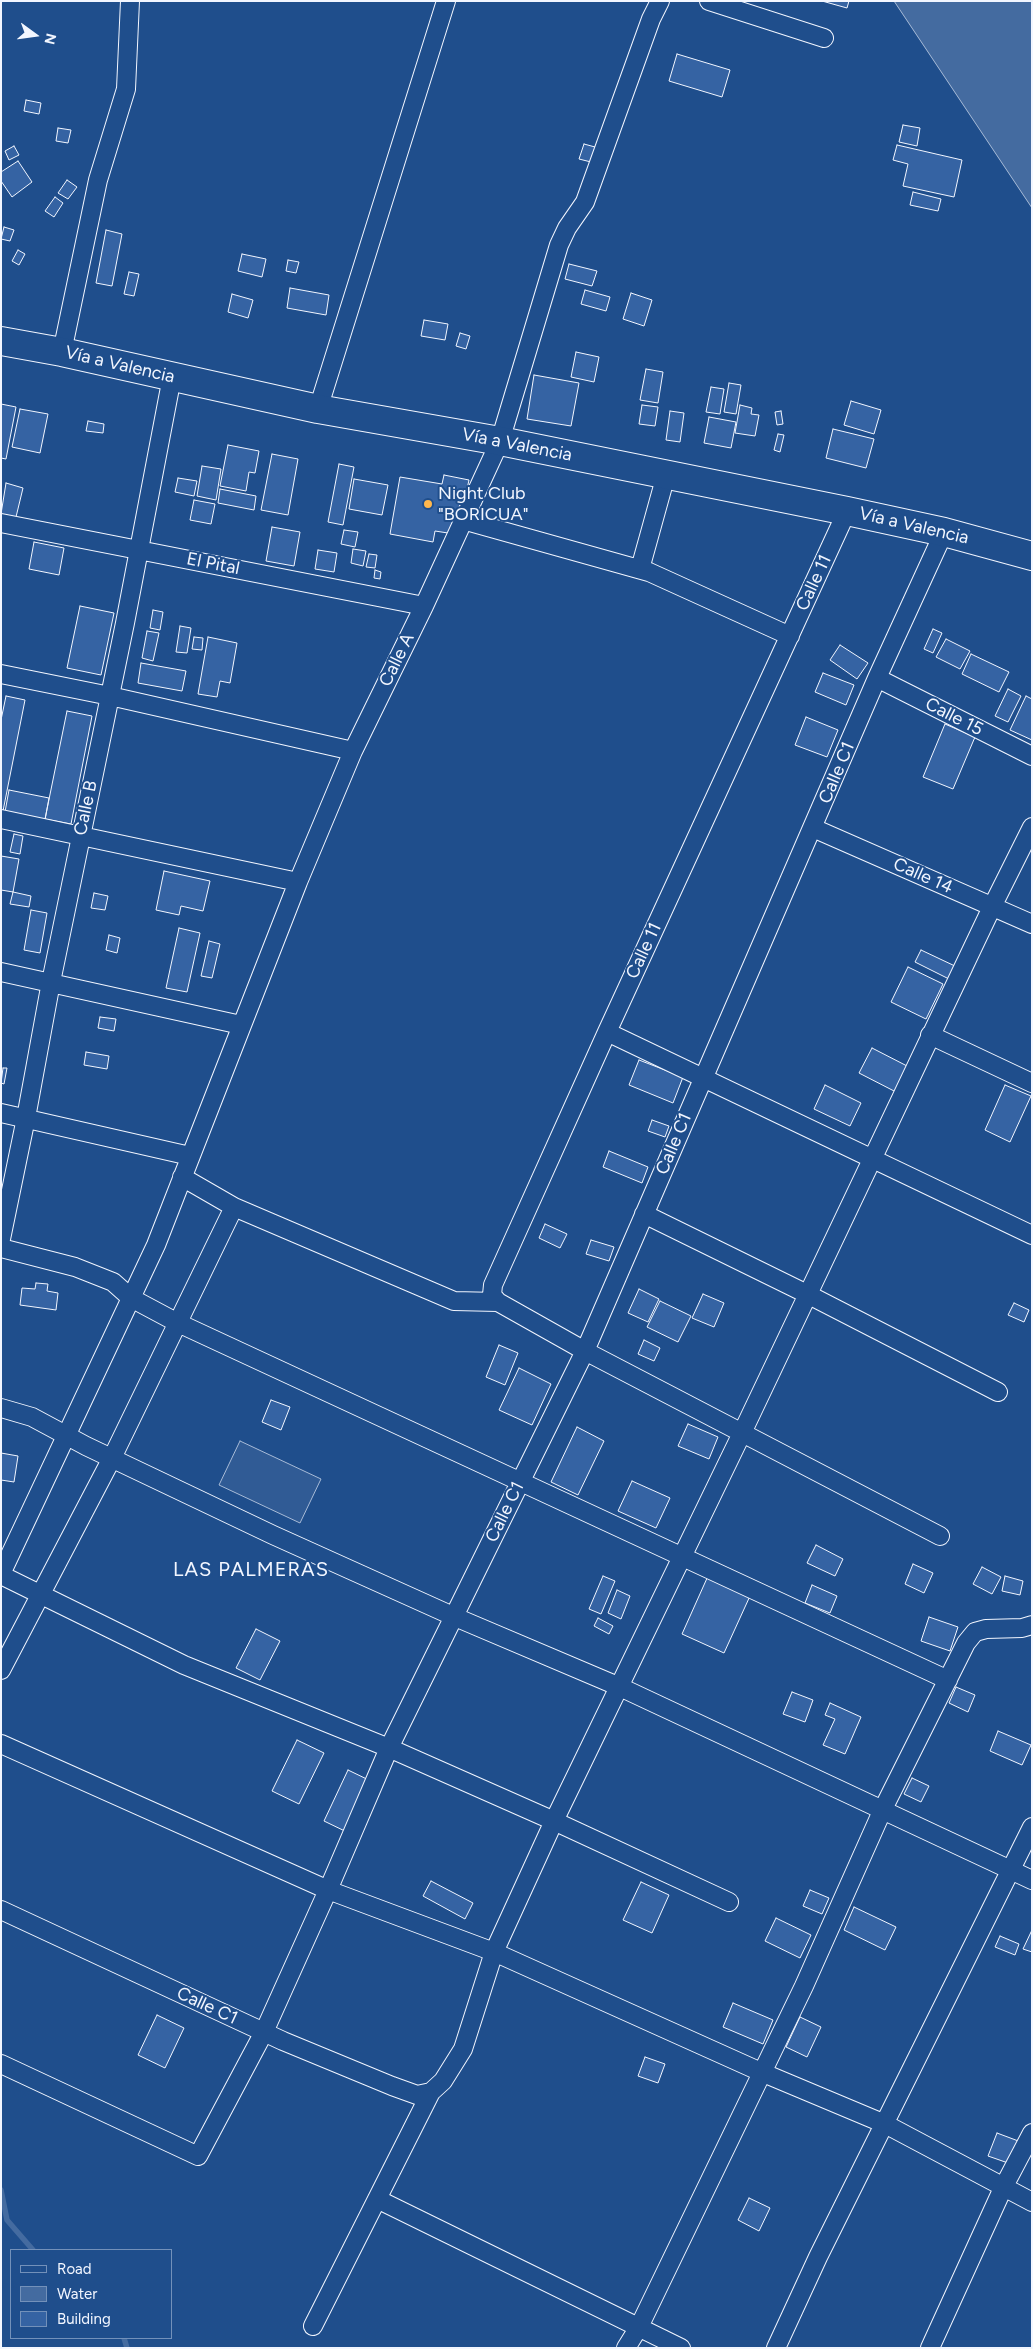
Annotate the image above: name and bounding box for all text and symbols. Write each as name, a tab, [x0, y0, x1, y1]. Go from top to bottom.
north arrow	[10, 10, 60, 60]
text: N	[40, 31, 60, 46]
street label: Vía a Valencia	[63, 342, 177, 388]
street label: Vía a Valencia	[460, 424, 574, 466]
place label: Night Club "BORICUA"	[438, 483, 529, 526]
marker: Night Club "BORICUA"	[422, 498, 434, 510]
street label: Vía a Valencia	[857, 503, 971, 549]
street label: El Pital	[185, 548, 241, 580]
street label: Calle 11	[792, 552, 836, 614]
street label: Calle A	[375, 630, 419, 690]
street label: Calle 15	[921, 693, 987, 741]
street label: Calle C1	[814, 739, 860, 807]
street label: Calle B	[70, 779, 102, 837]
street label: Calle 14	[890, 853, 956, 899]
street label: Calle 11	[622, 920, 666, 982]
street label: Calle C1	[651, 1110, 697, 1178]
street label: Calle C1	[481, 1478, 529, 1546]
district label: LAS PALMERAS	[172, 1558, 330, 1582]
street label: Calle C1	[173, 1983, 241, 2029]
legend	[10, 2249, 172, 2339]
text: Road	[57, 2260, 92, 2278]
text: Water	[57, 2285, 97, 2303]
text: Building	[57, 2310, 111, 2328]

